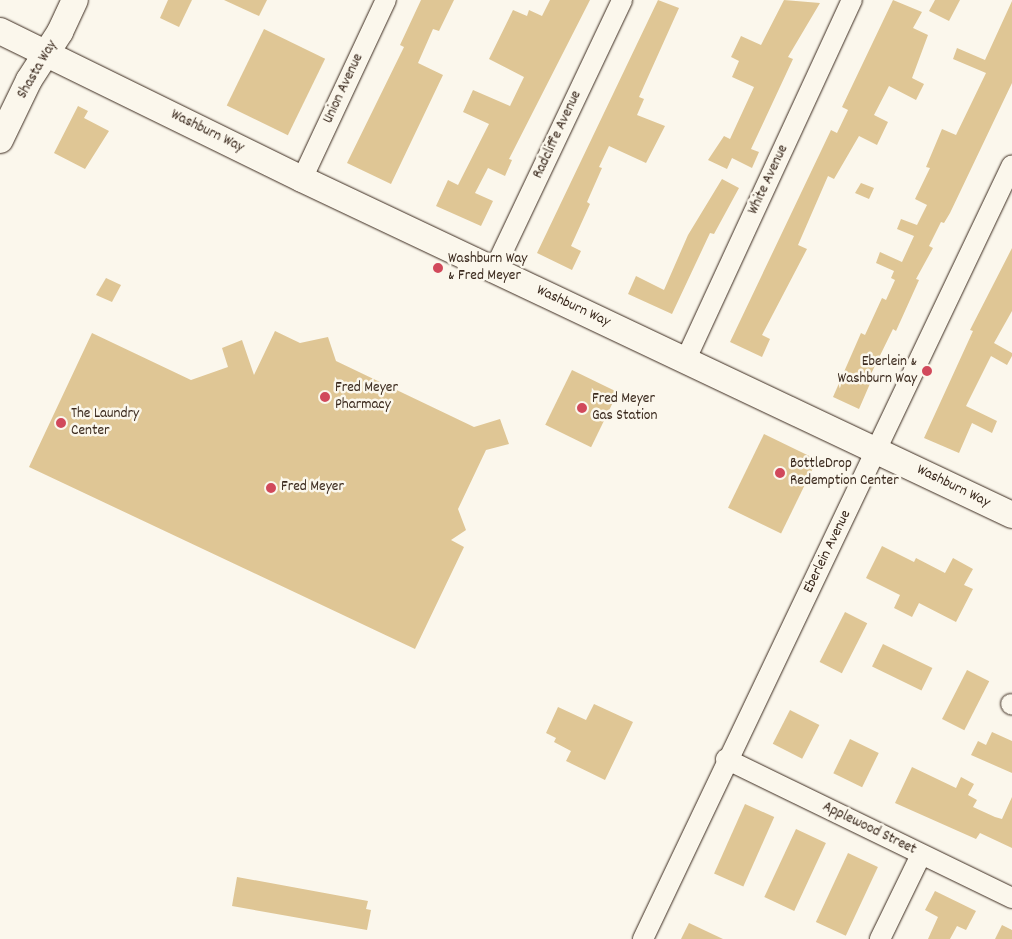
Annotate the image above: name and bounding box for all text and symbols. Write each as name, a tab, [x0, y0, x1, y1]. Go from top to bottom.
street label: Shasta Way	[14, 38, 62, 102]
street label: Union Avenue	[320, 51, 368, 127]
street label: Radcliffe Avenue	[530, 88, 586, 182]
street label: Washburn Way	[167, 106, 247, 158]
street label: White Avenue	[745, 142, 793, 218]
place label: Washburn Way & Fred Meyer	[448, 250, 527, 285]
marker: Washburn Way & Fred Meyer	[432, 262, 444, 274]
street label: Washburn Way	[533, 282, 613, 332]
place label: Eberlein & Washburn Way	[838, 353, 917, 388]
marker: Eberlein & Washburn Way	[921, 365, 933, 377]
place label: Fred Meyer Pharmacy	[335, 379, 398, 414]
place label: Fred Meyer Gas Station	[592, 390, 657, 425]
marker: Fred Meyer Pharmacy	[319, 391, 331, 403]
marker: Fred Meyer Gas Station	[576, 402, 588, 414]
place label: The Laundry Center	[71, 405, 139, 440]
marker: The Laundry Center	[55, 417, 67, 429]
place label: BottleDrop Redemption Center	[790, 455, 899, 490]
street label: Washburn Way	[913, 461, 993, 513]
marker: BottleDrop Redemption Center	[774, 467, 786, 479]
place label: Fred Meyer	[281, 479, 344, 497]
marker: Fred Meyer	[265, 482, 277, 494]
street label: Eberlein Avenue	[800, 508, 856, 596]
street label: Applewood Street	[819, 799, 919, 859]

